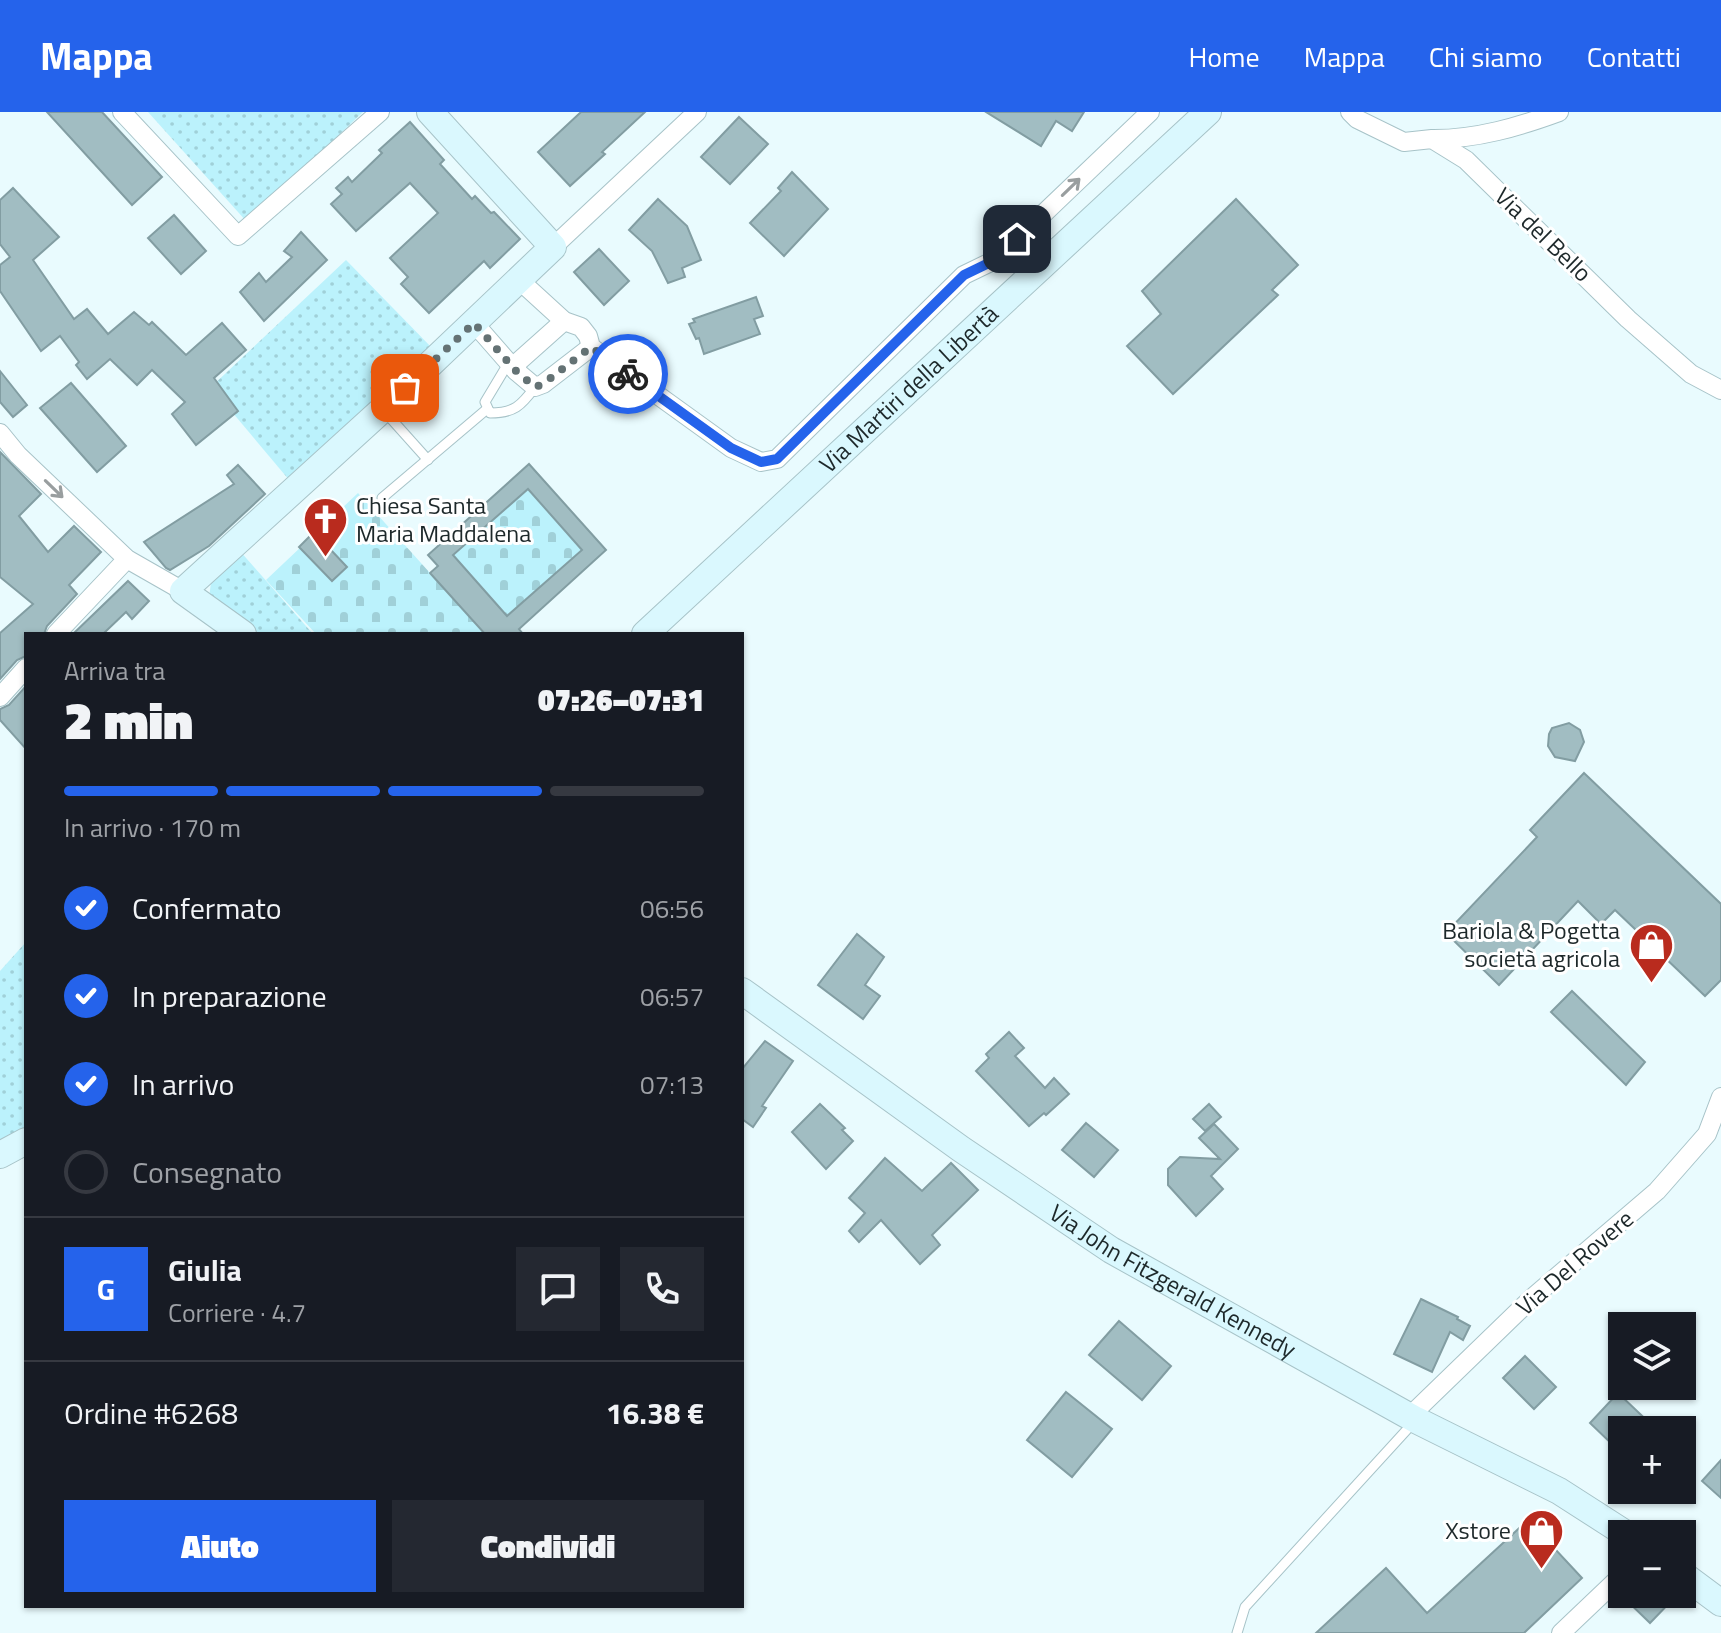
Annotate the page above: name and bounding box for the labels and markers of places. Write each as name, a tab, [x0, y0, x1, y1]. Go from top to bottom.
pin	[983, 205, 1051, 273]
pin	[371, 354, 439, 422]
place label: Chiesa Santa Maria Maddalena	[356, 487, 531, 551]
church icon: Chiesa Santa Maria Maddalena	[301, 496, 349, 559]
place label: Bariola & Pogetta società agricola	[1442, 912, 1620, 976]
shop icon: Bariola & Pogetta società agricola	[1627, 921, 1675, 984]
shop icon: Xstore	[1518, 1507, 1566, 1570]
place label: Xstore	[1445, 1512, 1511, 1548]

